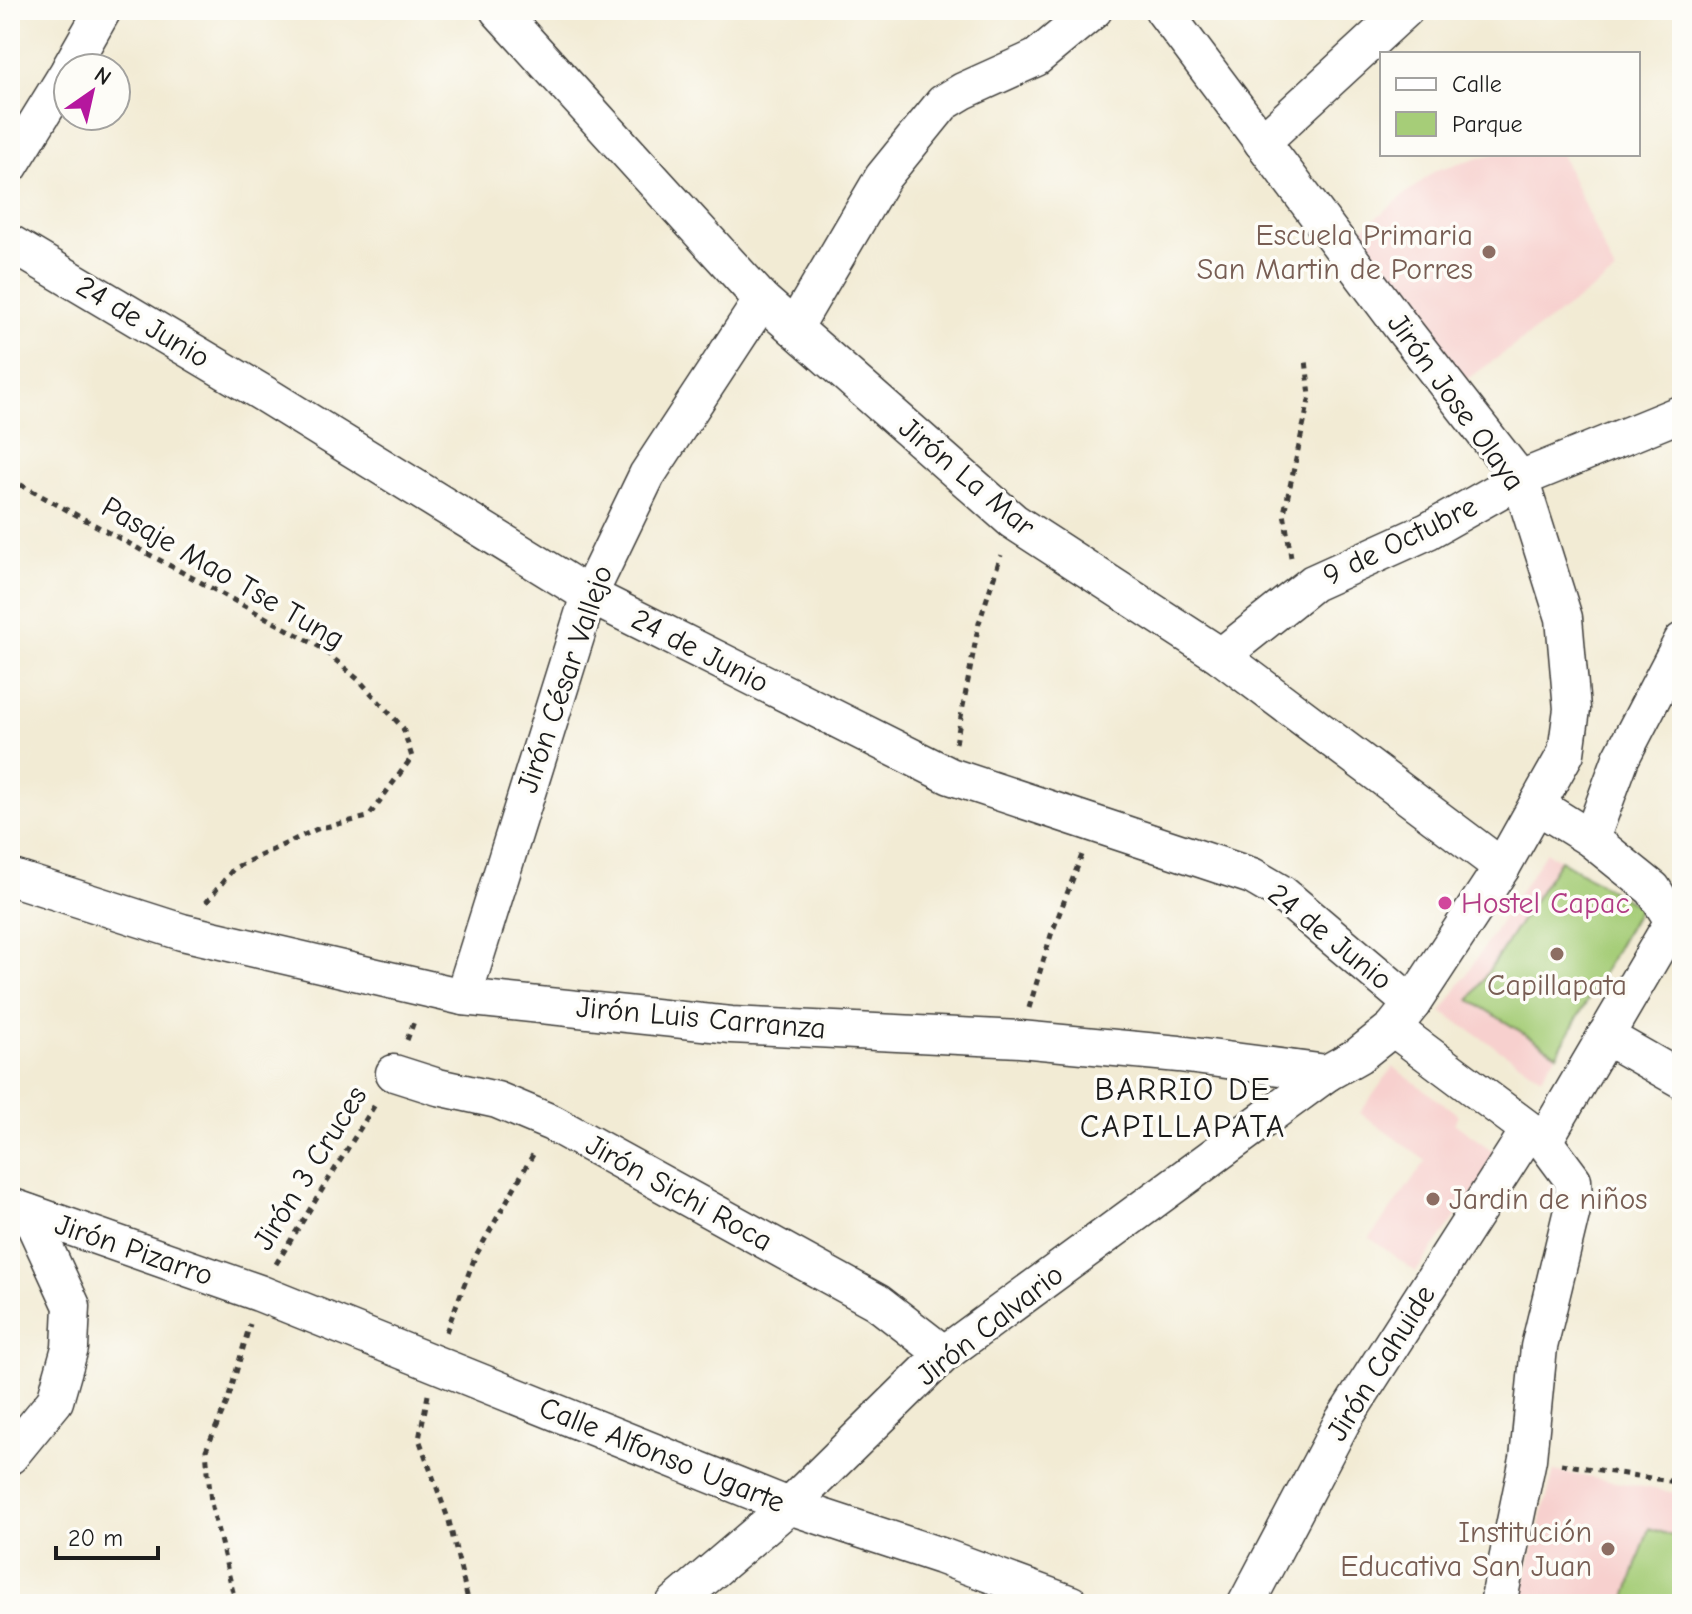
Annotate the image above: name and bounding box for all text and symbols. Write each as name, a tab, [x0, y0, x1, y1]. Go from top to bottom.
north arrow	[52, 52, 132, 132]
legend	[1380, 52, 1640, 156]
text: N	[89, 61, 116, 91]
text: Calle	[1452, 70, 1502, 98]
text: Parque	[1452, 110, 1523, 138]
place label: Escuela Primaria San Martin de Porres	[1197, 218, 1473, 287]
marker: Escuela Primaria San Martin de Porres	[1480, 243, 1498, 261]
street label: 24 de Junio	[70, 269, 216, 375]
street label: Jirón Jose Olaya	[1380, 307, 1532, 497]
street label: Jirón La Mar	[892, 410, 1042, 544]
street label: Pasaje Mao Tse Tung	[96, 489, 350, 657]
street label: 9 de Octubre	[1317, 489, 1483, 593]
street label: Jirón César Vallejo	[510, 561, 620, 797]
street label: 24 de Junio	[626, 602, 774, 700]
street label: 24 de Junio	[1261, 876, 1399, 998]
place label: Hostel Capac	[1461, 886, 1630, 921]
marker: Hostel Capac	[1436, 894, 1454, 912]
marker: Capillapata	[1548, 945, 1566, 963]
place label: Capillapata	[1487, 968, 1627, 1003]
street label: Jirón Luis Carranza	[575, 990, 827, 1046]
district label: BARRIO DE CAPILLAPATA	[1080, 1071, 1286, 1145]
street label: Jirón 3 Cruces	[246, 1080, 374, 1256]
street label: Jirón Sichi Roca	[580, 1127, 778, 1259]
place label: Jardin de niños	[1449, 1182, 1648, 1217]
marker: Jardin de niños	[1424, 1190, 1442, 1208]
street label: Jirón Pizarro	[50, 1207, 218, 1293]
street label: Jirón Calvario	[910, 1257, 1070, 1393]
street label: Jirón Cahuide	[1319, 1279, 1443, 1447]
street label: Calle Alfonso Ugarte	[534, 1390, 790, 1520]
scale bar	[56, 1510, 158, 1560]
place label: Institución Educativa San Juan	[1340, 1515, 1592, 1584]
text: 20 m	[68, 1524, 123, 1552]
marker: Institución Educativa San Juan	[1599, 1540, 1617, 1558]

